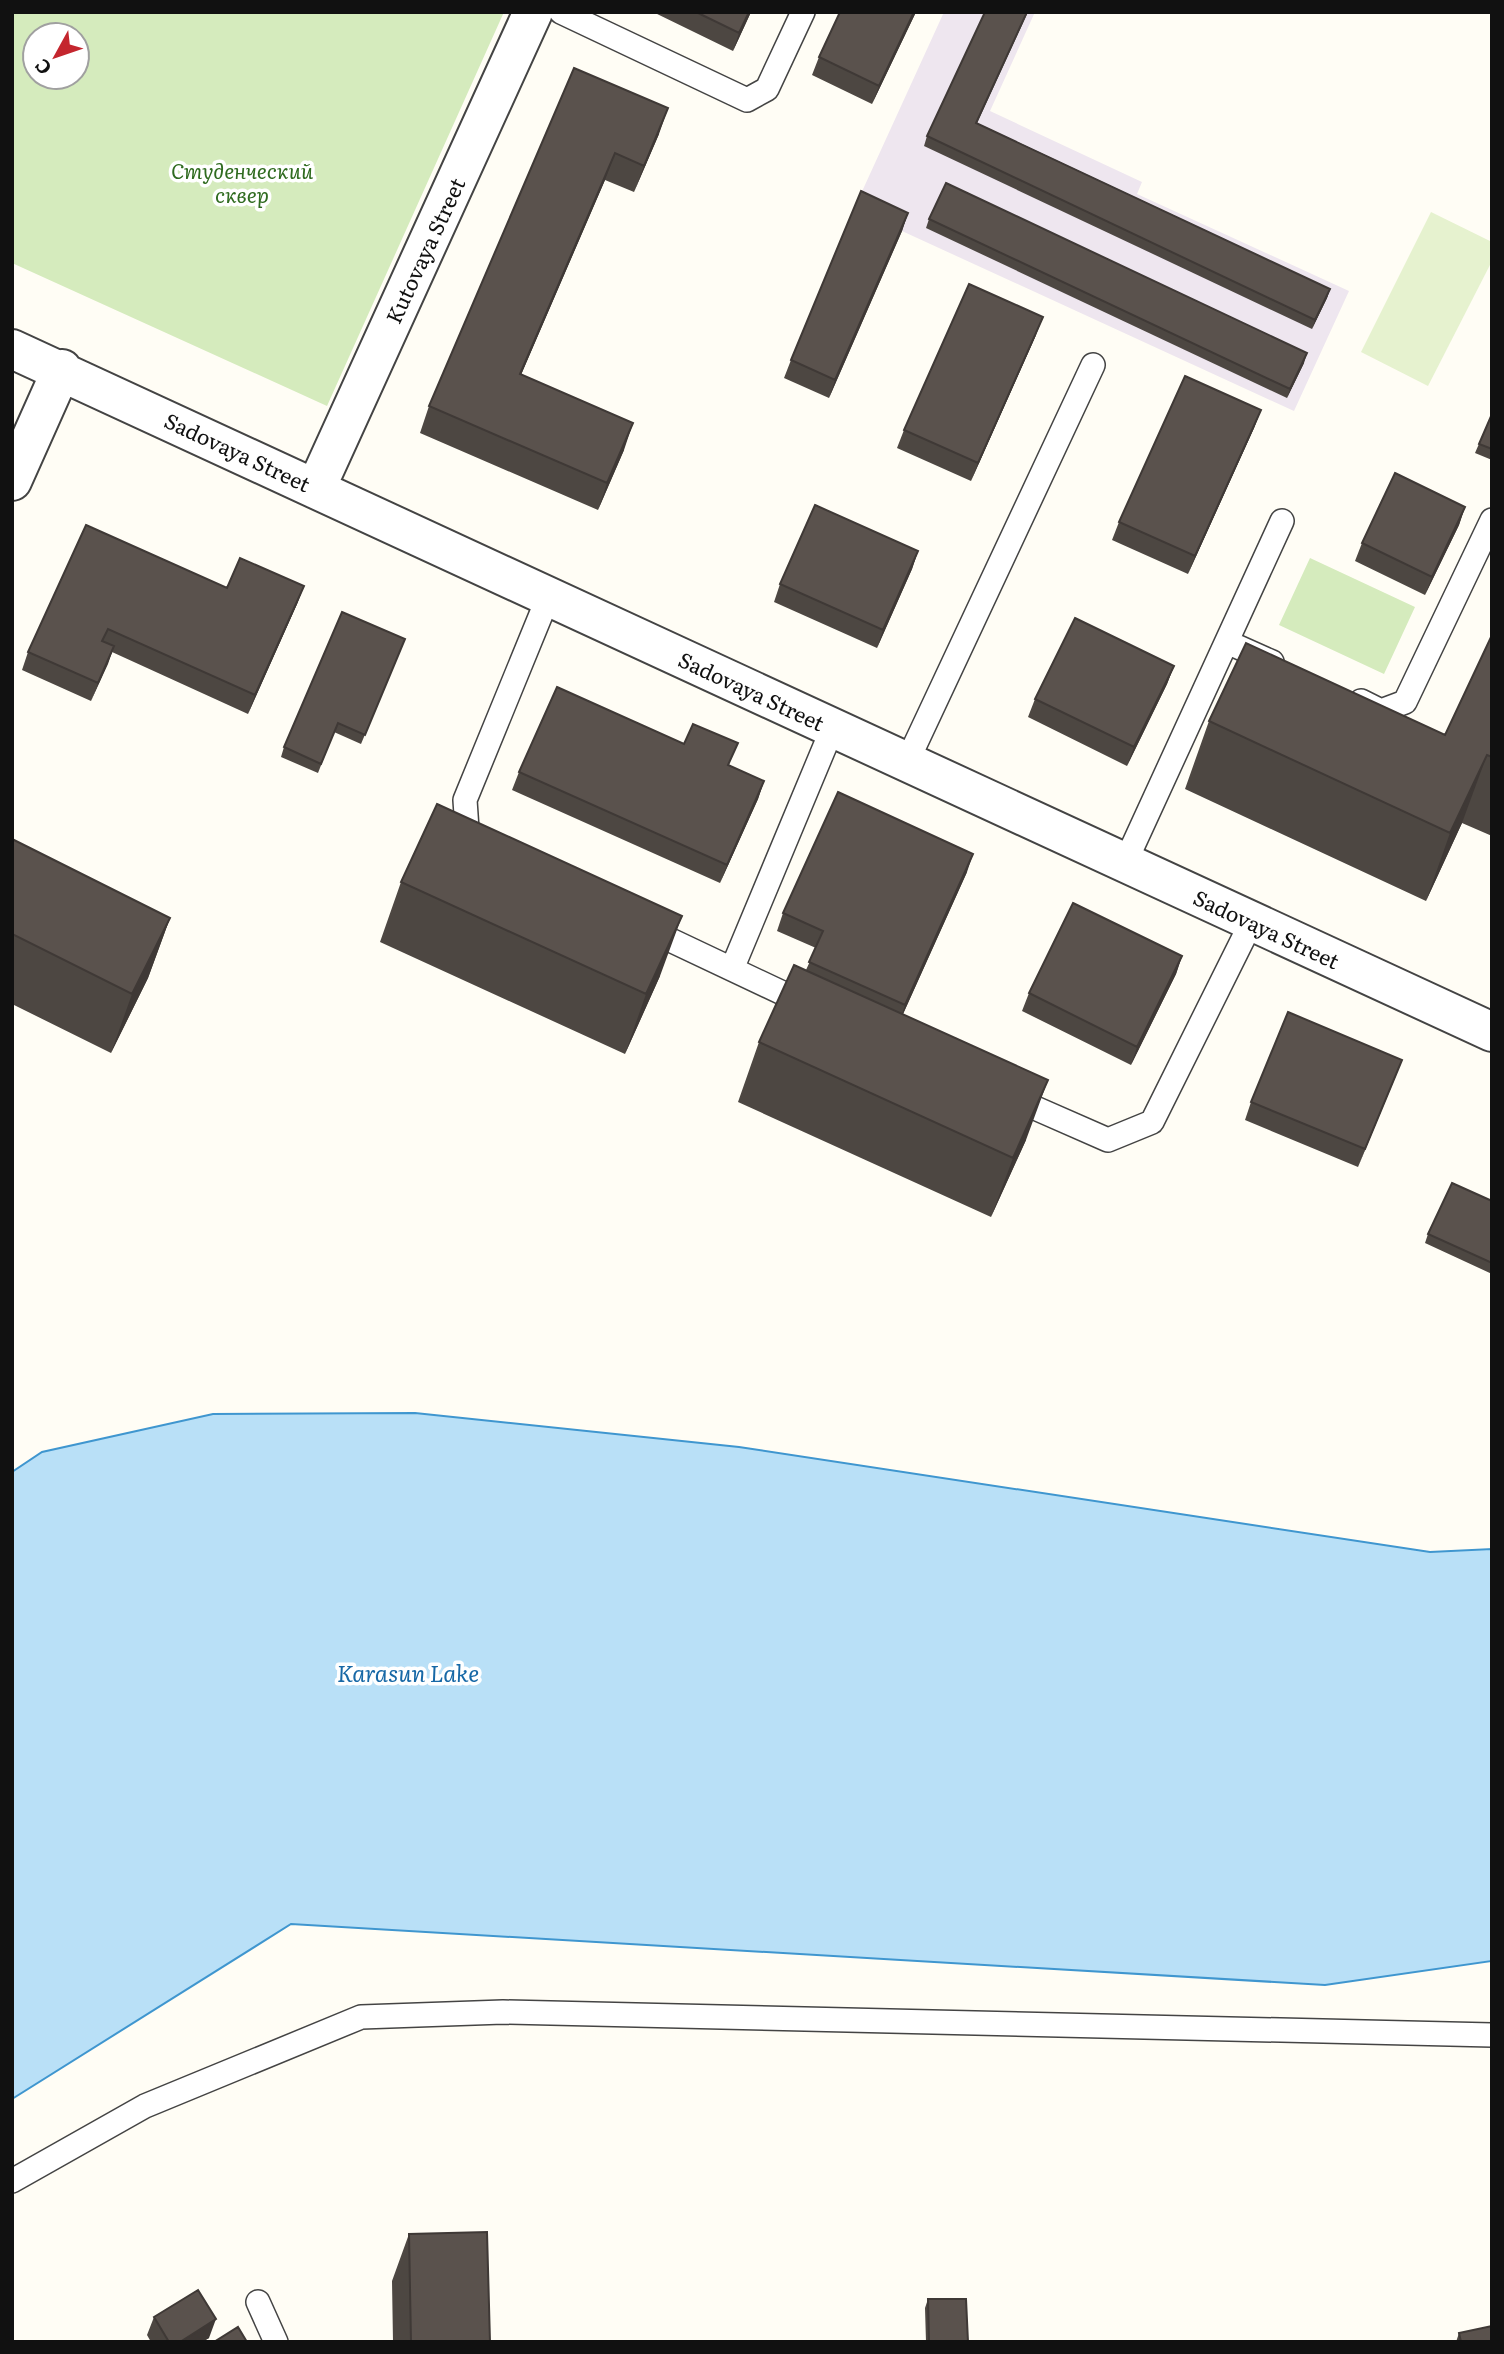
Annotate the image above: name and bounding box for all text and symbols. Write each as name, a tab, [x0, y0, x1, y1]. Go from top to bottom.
north arrow	[21, 21, 91, 91]
text: С	[27, 53, 57, 82]
park label: Студенческий сквер	[171, 154, 314, 209]
street label: Kutovaya Street	[377, 172, 472, 328]
street label: Sadovaya Street	[160, 404, 317, 499]
street label: Sadovaya Street	[674, 643, 831, 738]
street label: Sadovaya Street	[1189, 881, 1346, 976]
water label: Karasun Lake	[337, 1655, 479, 1689]

